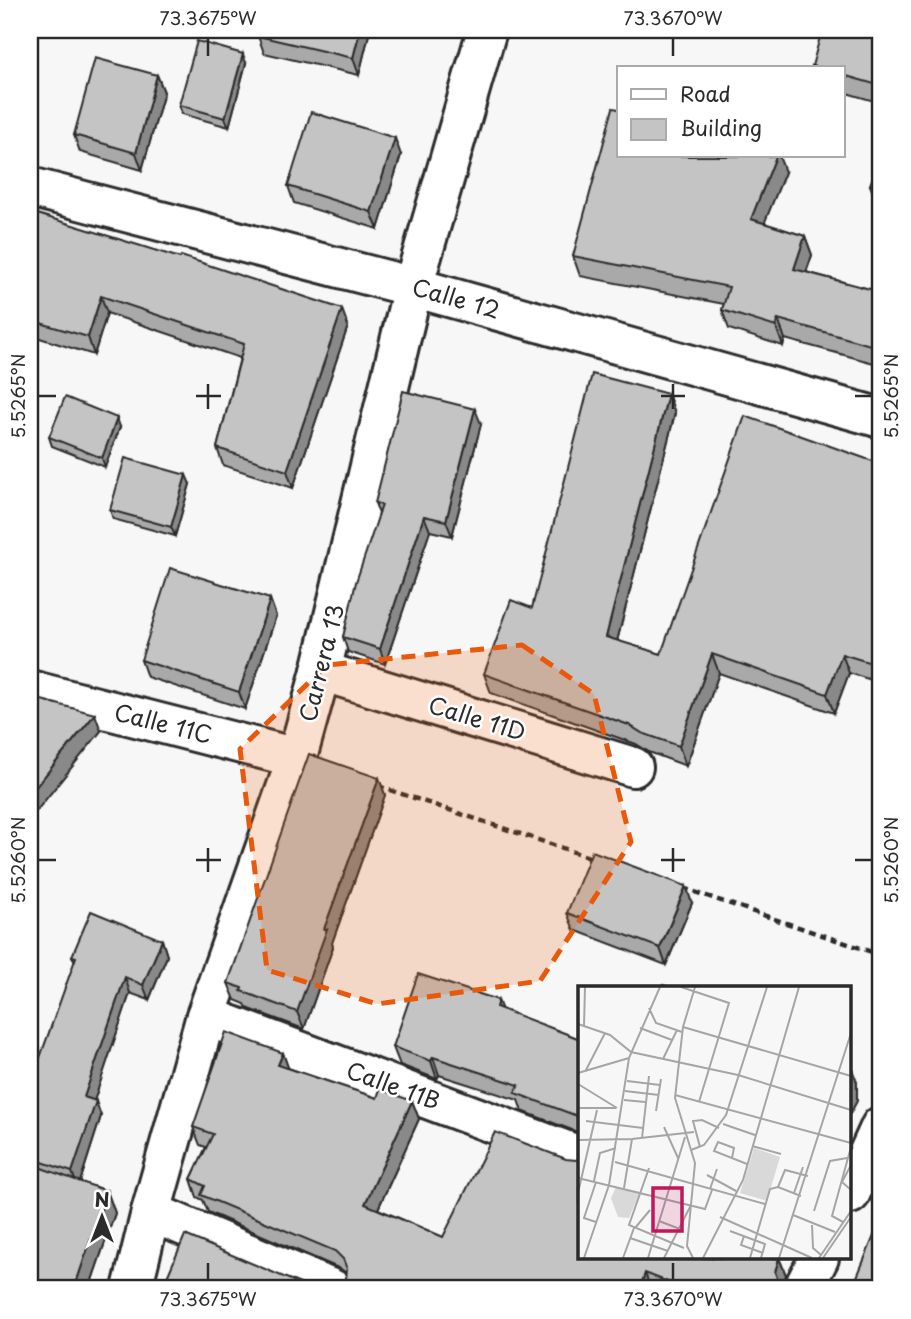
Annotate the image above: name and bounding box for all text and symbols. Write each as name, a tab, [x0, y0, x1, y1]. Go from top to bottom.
text: 73.3675°W	[159, 4, 257, 31]
text: 73.3670°W	[623, 4, 723, 31]
legend	[617, 66, 844, 158]
text: Road	[680, 77, 731, 109]
text: Building	[680, 111, 762, 143]
street label: Calle 12	[408, 268, 504, 327]
text: 5.5265°N	[4, 353, 31, 439]
text: 5.5265°N	[877, 353, 904, 439]
street label: Carrera 13	[289, 600, 352, 725]
street label: Calle 11D	[424, 686, 530, 749]
street label: Calle 11C	[111, 693, 216, 752]
text: 5.5260°N	[4, 816, 31, 904]
text: 5.5260°N	[877, 816, 904, 904]
inset map	[578, 986, 852, 1260]
street label: Calle 11B	[342, 1052, 445, 1118]
north arrow	[66, 1182, 136, 1252]
text: N	[94, 1185, 110, 1213]
text: 73.3675°W	[159, 1285, 257, 1312]
text: 73.3670°W	[623, 1285, 723, 1312]

